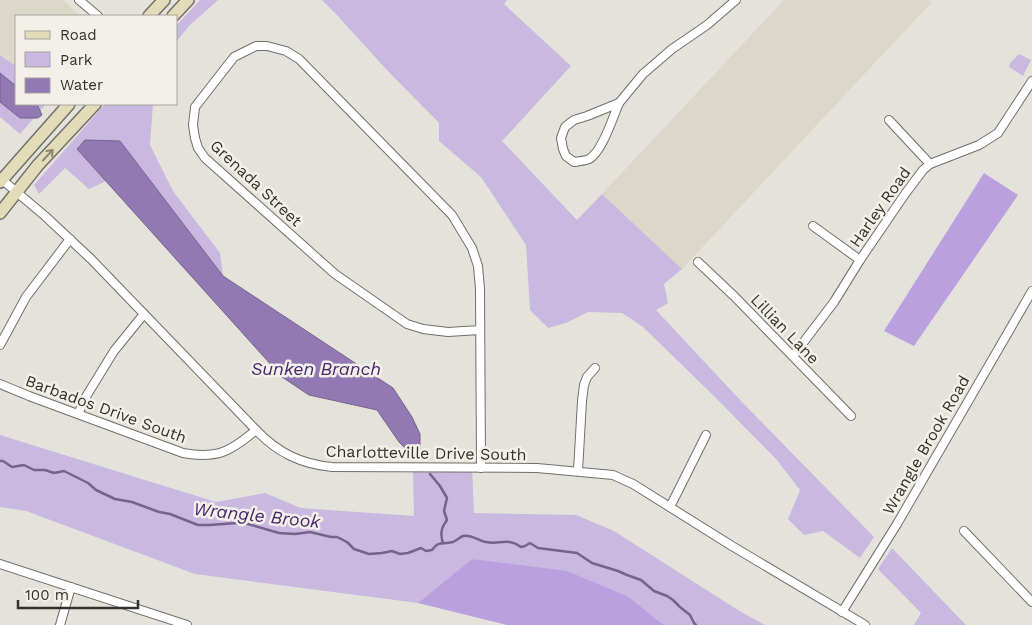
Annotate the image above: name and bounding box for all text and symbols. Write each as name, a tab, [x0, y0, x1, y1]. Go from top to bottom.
legend	[15, 15, 178, 105]
text: Road	[60, 26, 97, 44]
text: Park	[60, 51, 93, 69]
text: Water	[60, 76, 103, 94]
street label: Grenada Street	[206, 136, 306, 231]
one-way arrow	[42, 148, 54, 161]
street label: Harley Road	[845, 163, 915, 251]
street label: Lillian Lane	[747, 290, 823, 368]
water label: Sunken Branch	[251, 358, 381, 379]
street label: Barbados Drive South	[23, 371, 189, 447]
street label: Wrangle Brook Road	[878, 372, 974, 518]
street label: Charlotteville Drive South	[325, 442, 527, 464]
water label: Wrangle Brook	[193, 498, 323, 532]
scale bar	[18, 578, 138, 610]
text: 100 m	[25, 586, 69, 604]

